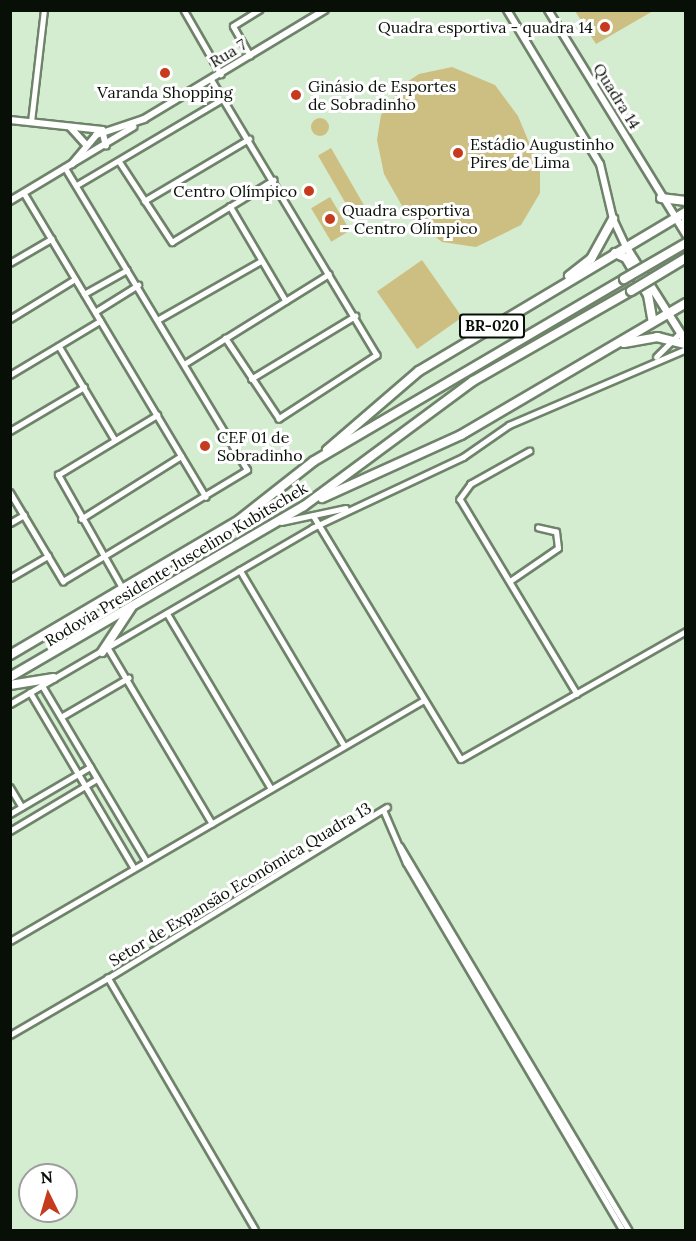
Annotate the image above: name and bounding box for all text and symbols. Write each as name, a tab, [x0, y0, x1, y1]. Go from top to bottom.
place label: Quadra esportiva - quadra 14	[378, 17, 593, 37]
marker: Quadra esportiva - quadra 14	[598, 20, 612, 34]
street label: Rua 7	[206, 35, 250, 71]
street label: Quadra 14	[589, 60, 645, 132]
marker: Varanda Shopping	[158, 66, 172, 80]
place label: Ginásio de Esportes de Sobradinho	[308, 76, 456, 114]
place label: Varanda Shopping	[97, 82, 233, 102]
marker: Ginásio de Esportes de Sobradinho	[289, 88, 303, 102]
place label: Estádio Augustinho Pires de Lima	[470, 134, 614, 172]
marker: Estádio Augustinho Pires de Lima	[451, 146, 465, 160]
place label: Centro Olímpico	[173, 181, 297, 201]
marker: Centro Olímpico	[302, 184, 316, 198]
place label: Quadra esportiva - Centro Olímpico	[342, 200, 478, 238]
marker: Quadra esportiva - Centro Olímpico	[323, 212, 337, 226]
road number: BR-020	[459, 314, 525, 338]
place label: CEF 01 de Sobradinho	[217, 427, 303, 465]
marker: CEF 01 de Sobradinho	[198, 439, 212, 453]
street label: Rodovia Presidente Juscelino Kubitschek	[41, 478, 311, 650]
street label: Setor de Expansão Econômica Quadra 13	[105, 798, 375, 970]
north arrow	[18, 1163, 78, 1223]
text: N	[40, 1167, 54, 1188]

